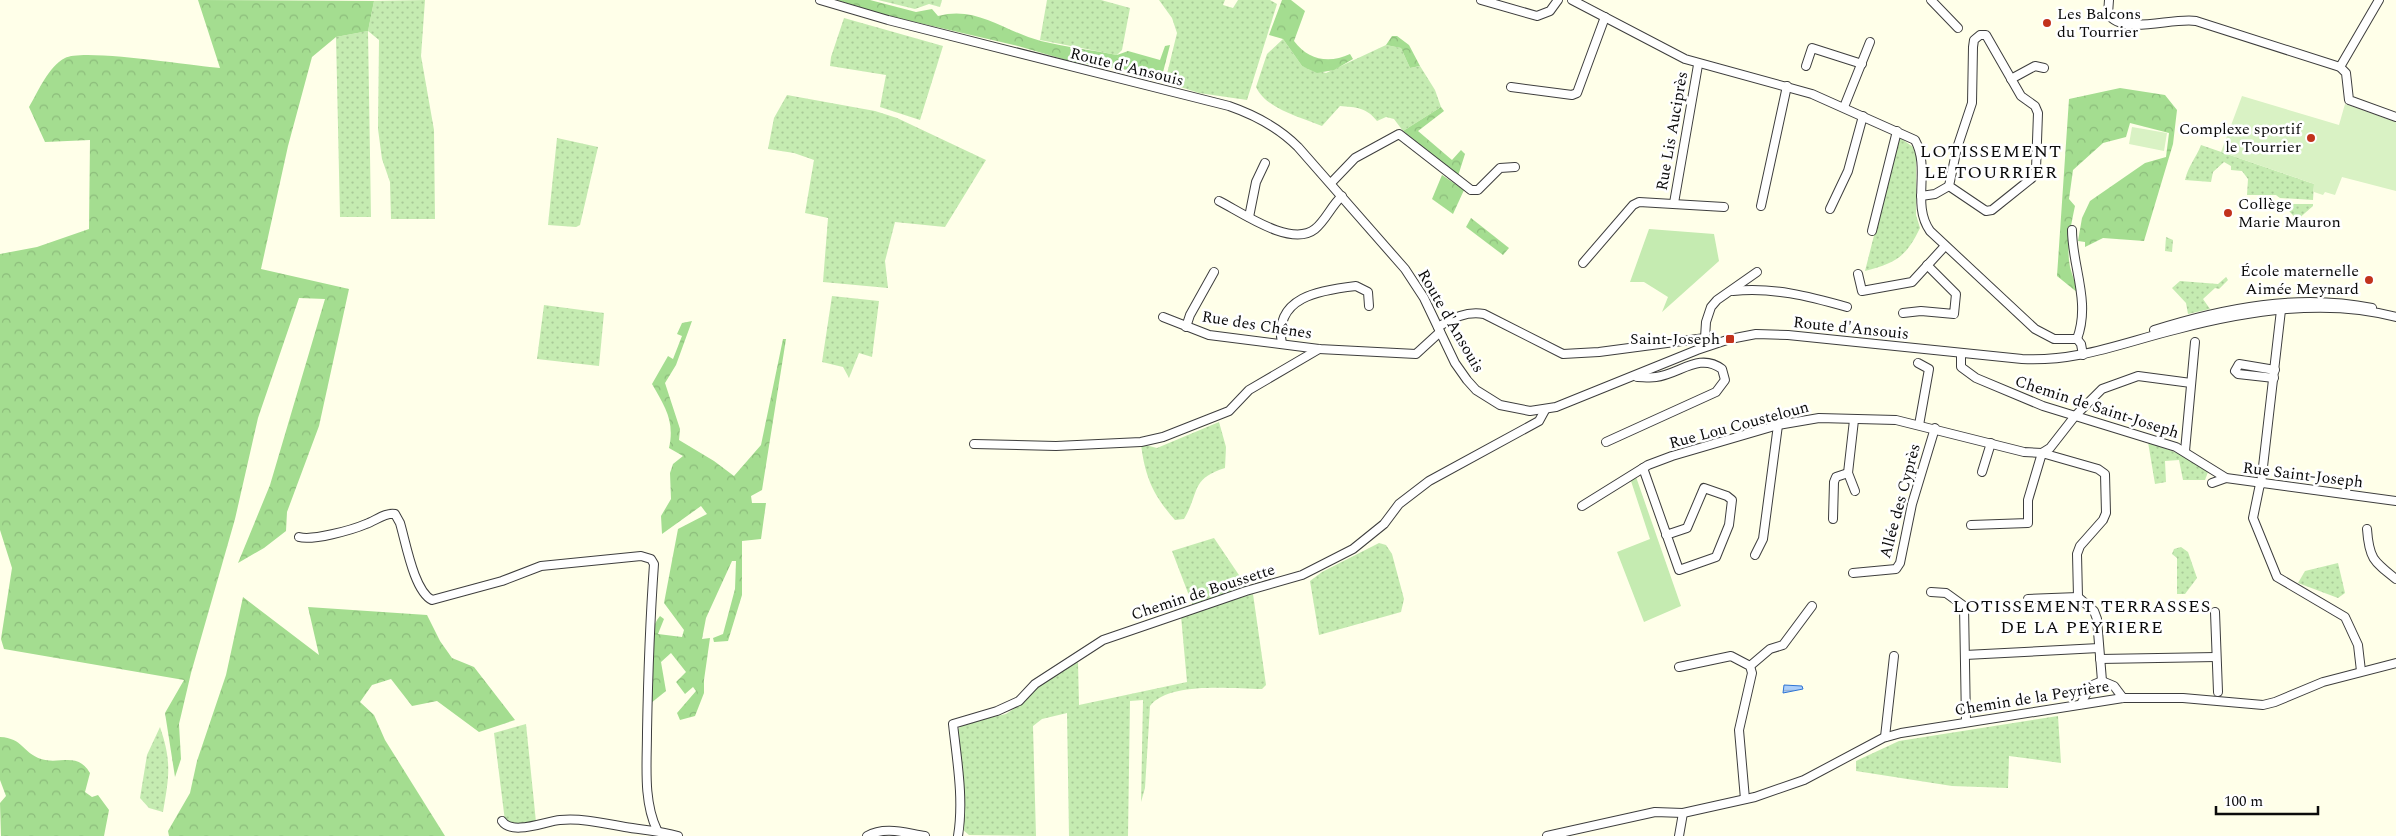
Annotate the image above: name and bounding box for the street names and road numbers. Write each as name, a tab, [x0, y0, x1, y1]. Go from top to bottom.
street label: Route d'Ansouis	[1068, 41, 1186, 93]
street label: Rue Lis Auciprès	[1650, 69, 1694, 193]
street label: Route d'Ansouis	[1412, 265, 1490, 377]
street label: Rue des Chênes	[1200, 304, 1314, 346]
street label: Route d'Ansouis	[1792, 310, 1910, 346]
street label: Chemin de Saint-Joseph	[2012, 369, 2182, 445]
street label: Rue Lou Cousteloun	[1666, 395, 1812, 455]
street label: Allée des Cyprès	[1873, 441, 1927, 561]
street label: Rue Saint-Joseph	[2241, 456, 2365, 494]
street label: Chemin de Boussette	[1128, 557, 1278, 627]
street label: Chemin de la Peyrière	[1953, 674, 2111, 722]

